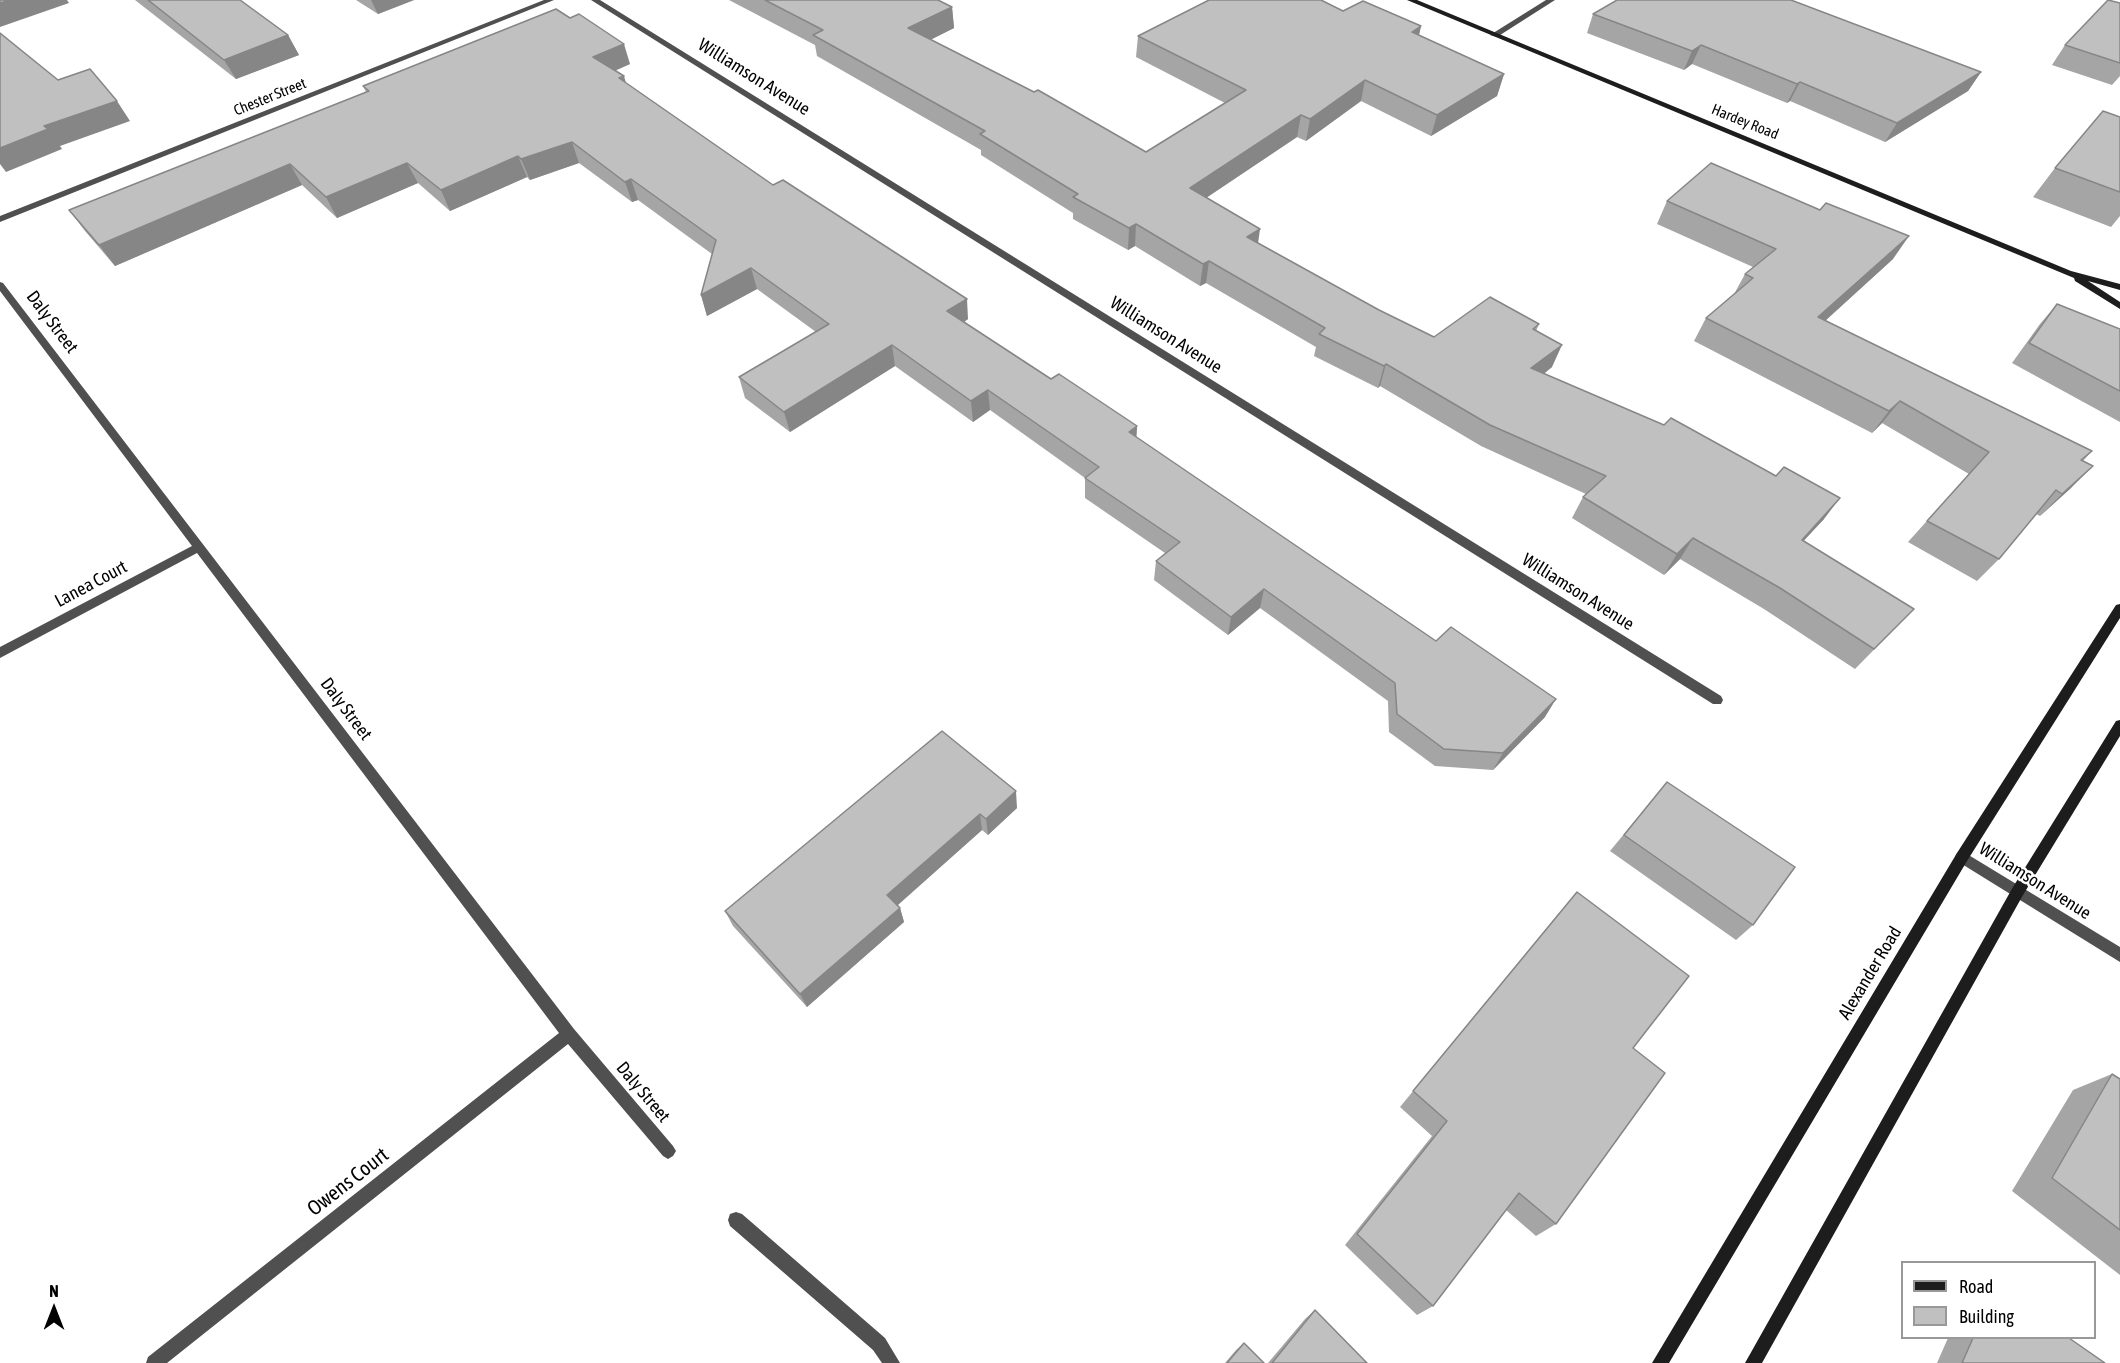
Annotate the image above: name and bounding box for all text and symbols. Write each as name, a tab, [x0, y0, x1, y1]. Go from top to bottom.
street label: Williamson Avenue	[694, 34, 814, 120]
street label: Chester Street	[231, 74, 309, 120]
street label: Hardey Road	[1709, 100, 1781, 144]
street label: Daly Street	[22, 287, 82, 357]
street label: Williamson Avenue	[1106, 292, 1226, 378]
street label: Williamson Avenue	[1518, 549, 1638, 635]
street label: Lanea Court	[51, 556, 131, 612]
street label: Daly Street	[316, 674, 376, 744]
street label: Williamson Avenue	[1975, 838, 2095, 924]
street label: Alexander Road	[1834, 923, 1906, 1023]
street label: Daly Street	[611, 1057, 675, 1127]
street label: Owens Court	[302, 1142, 394, 1222]
legend	[1901, 1261, 2096, 1339]
text: Road	[1959, 1276, 1993, 1297]
north arrow	[24, 1279, 84, 1339]
text: N	[49, 1282, 59, 1300]
text: Building	[1959, 1306, 2014, 1327]

